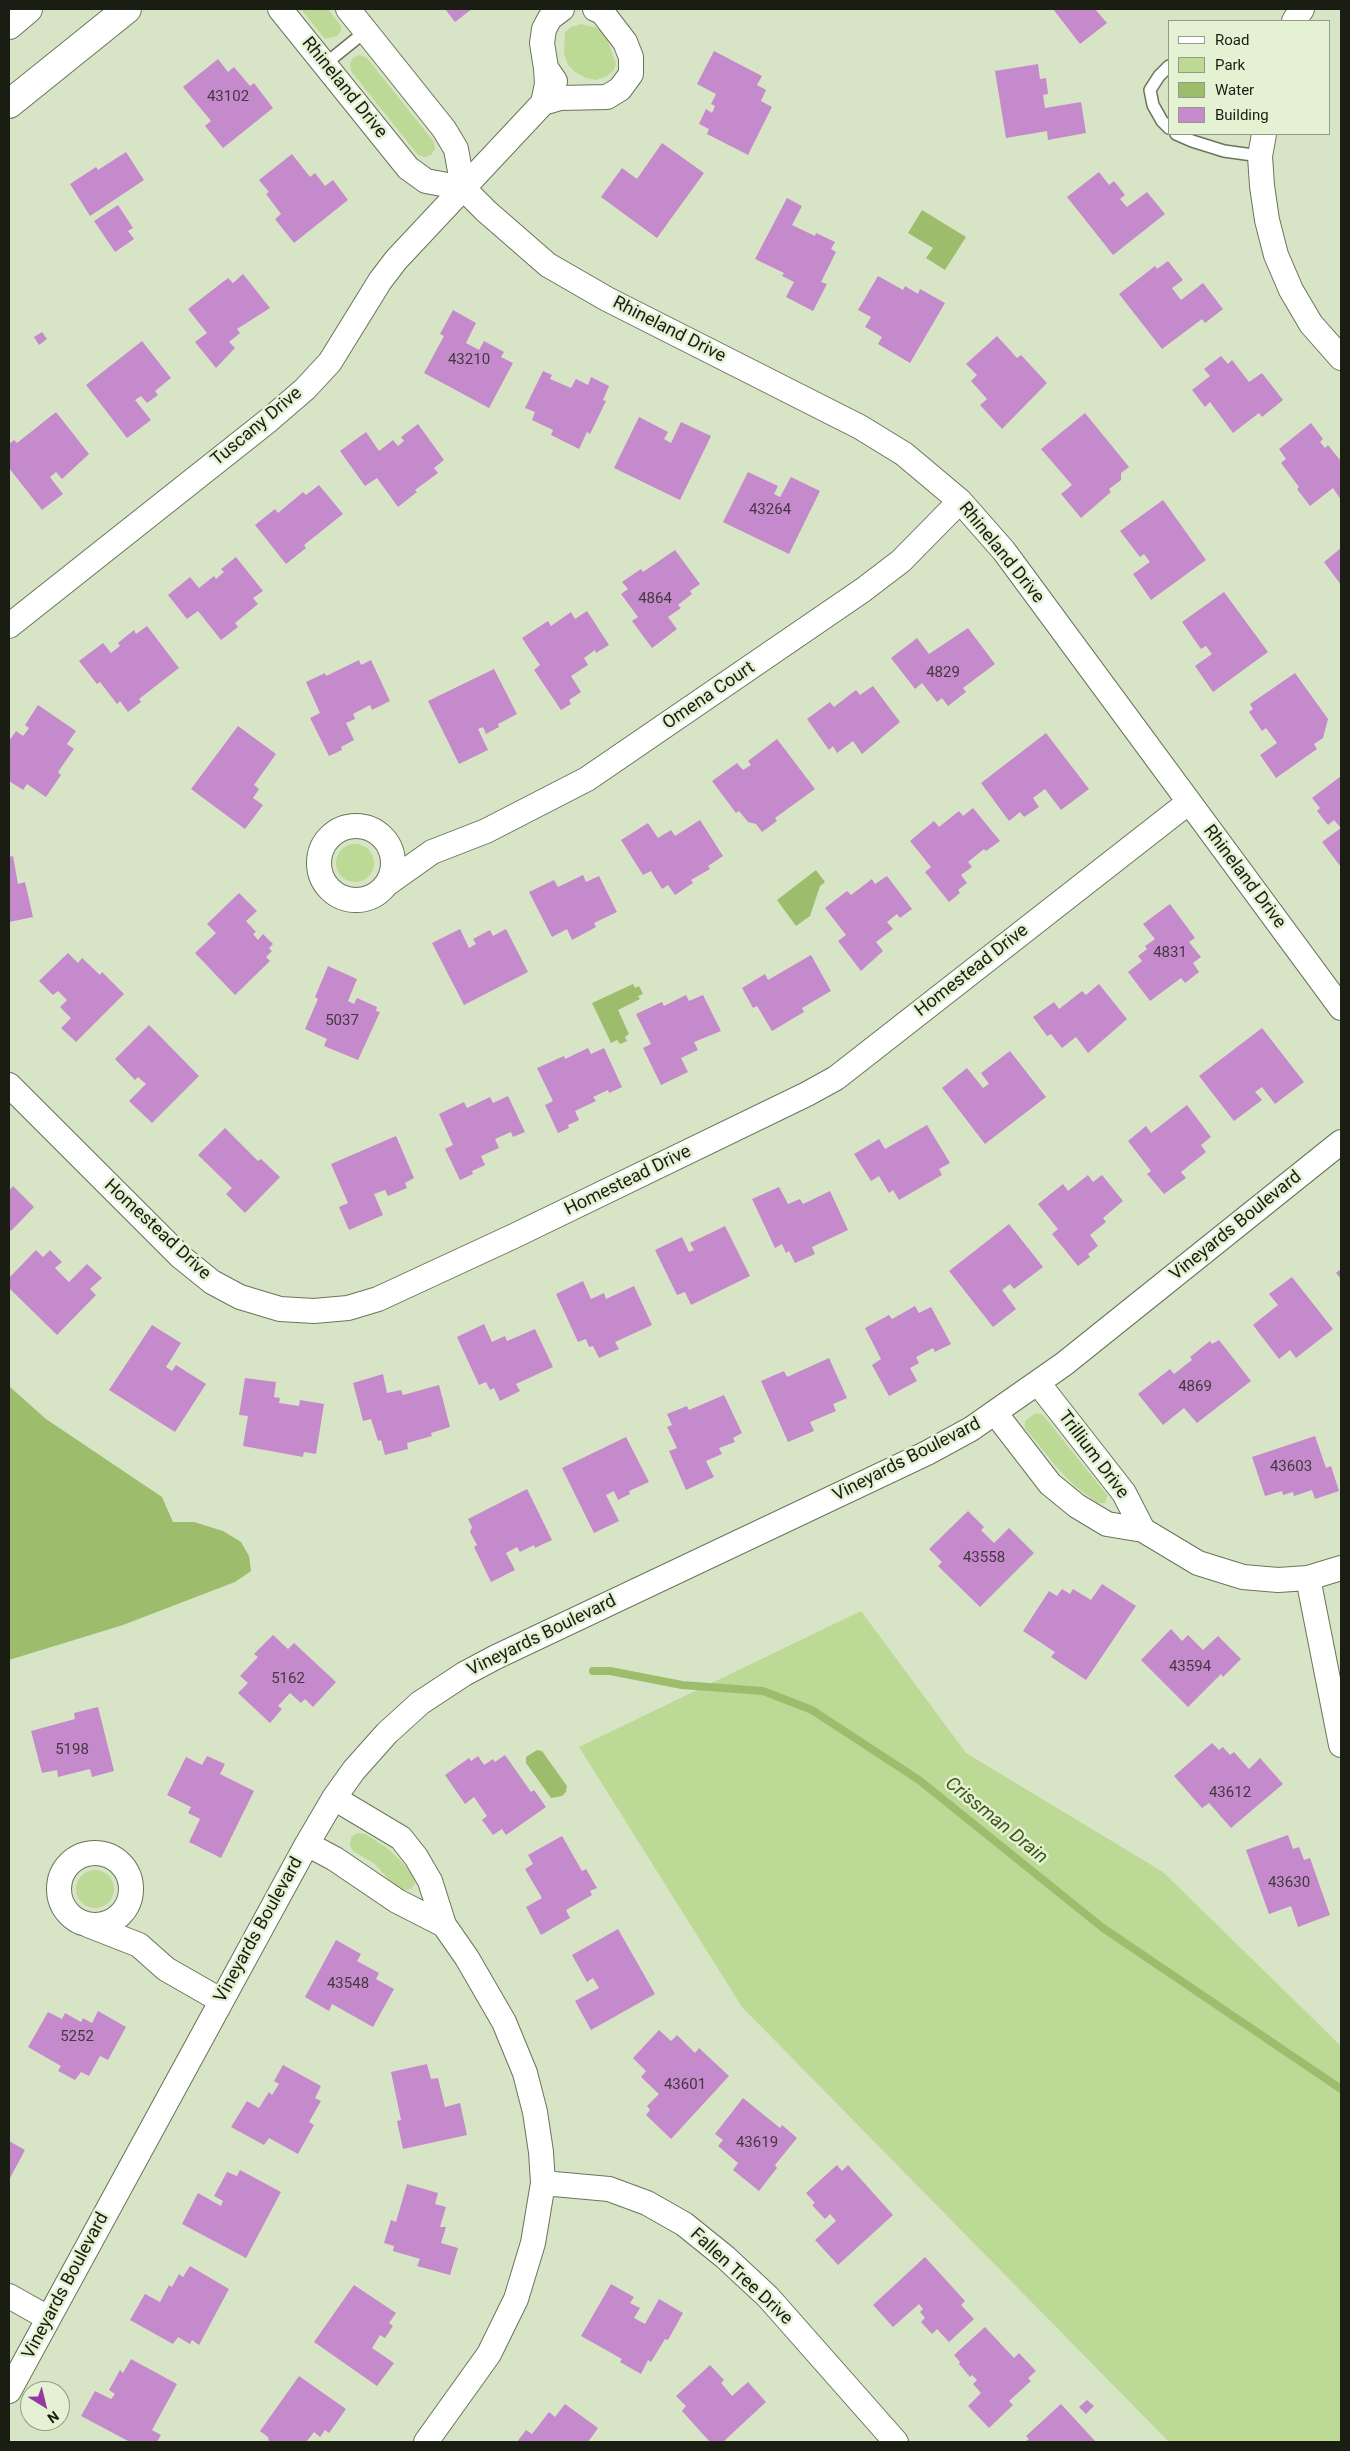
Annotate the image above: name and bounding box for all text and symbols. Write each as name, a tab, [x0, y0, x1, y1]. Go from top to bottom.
legend	[1168, 20, 1330, 135]
text: Road	[1215, 31, 1249, 49]
street label: Rhineland Drive	[297, 33, 391, 143]
text: Park	[1215, 56, 1245, 74]
text: Water	[1215, 81, 1254, 99]
house number: 43102	[207, 88, 249, 106]
text: Building	[1215, 106, 1269, 124]
street label: Rhineland Drive	[609, 292, 729, 368]
house number: 43210	[448, 351, 490, 369]
street label: Tuscany Drive	[207, 383, 307, 471]
street label: Rhineland Drive	[954, 498, 1048, 608]
house number: 43264	[749, 501, 791, 519]
house number: 4864	[638, 590, 672, 608]
street label: Omena Court	[659, 657, 759, 735]
house number: 4829	[926, 664, 960, 682]
street label: Rhineland Drive	[1198, 821, 1290, 933]
street label: Homestead Drive	[911, 920, 1033, 1022]
house number: 4831	[1153, 944, 1187, 962]
house number: 5037	[325, 1012, 359, 1030]
street label: Homestead Drive	[561, 1141, 695, 1221]
street label: Vineyards Boulevard	[1166, 1166, 1306, 1286]
street label: Homestead Drive	[99, 1175, 215, 1285]
house number: 4869	[1178, 1378, 1212, 1396]
street label: Trillium Drive	[1053, 1407, 1133, 1503]
street label: Vineyards Boulevard	[830, 1413, 984, 1507]
house number: 43603	[1270, 1458, 1312, 1476]
house number: 43558	[963, 1549, 1005, 1567]
street label: Vineyards Boulevard	[464, 1591, 620, 1681]
house number: 43594	[1169, 1658, 1211, 1676]
house number: 5162	[271, 1670, 305, 1688]
house number: 5198	[55, 1741, 89, 1759]
water label: Crissman Drain	[940, 1773, 1052, 1869]
house number: 43612	[1209, 1784, 1251, 1802]
street label: Vineyards Boulevard	[210, 1854, 308, 2006]
house number: 43630	[1268, 1874, 1310, 1892]
house number: 43548	[327, 1975, 369, 1993]
house number: 5252	[60, 2028, 94, 2046]
house number: 43601	[664, 2076, 706, 2094]
house number: 43619	[736, 2134, 778, 2152]
street label: Vineyards Boulevard	[18, 2209, 114, 2363]
street label: Fallen Tree Drive	[685, 2224, 797, 2330]
north arrow	[20, 2381, 70, 2431]
text: N	[45, 2408, 62, 2427]

